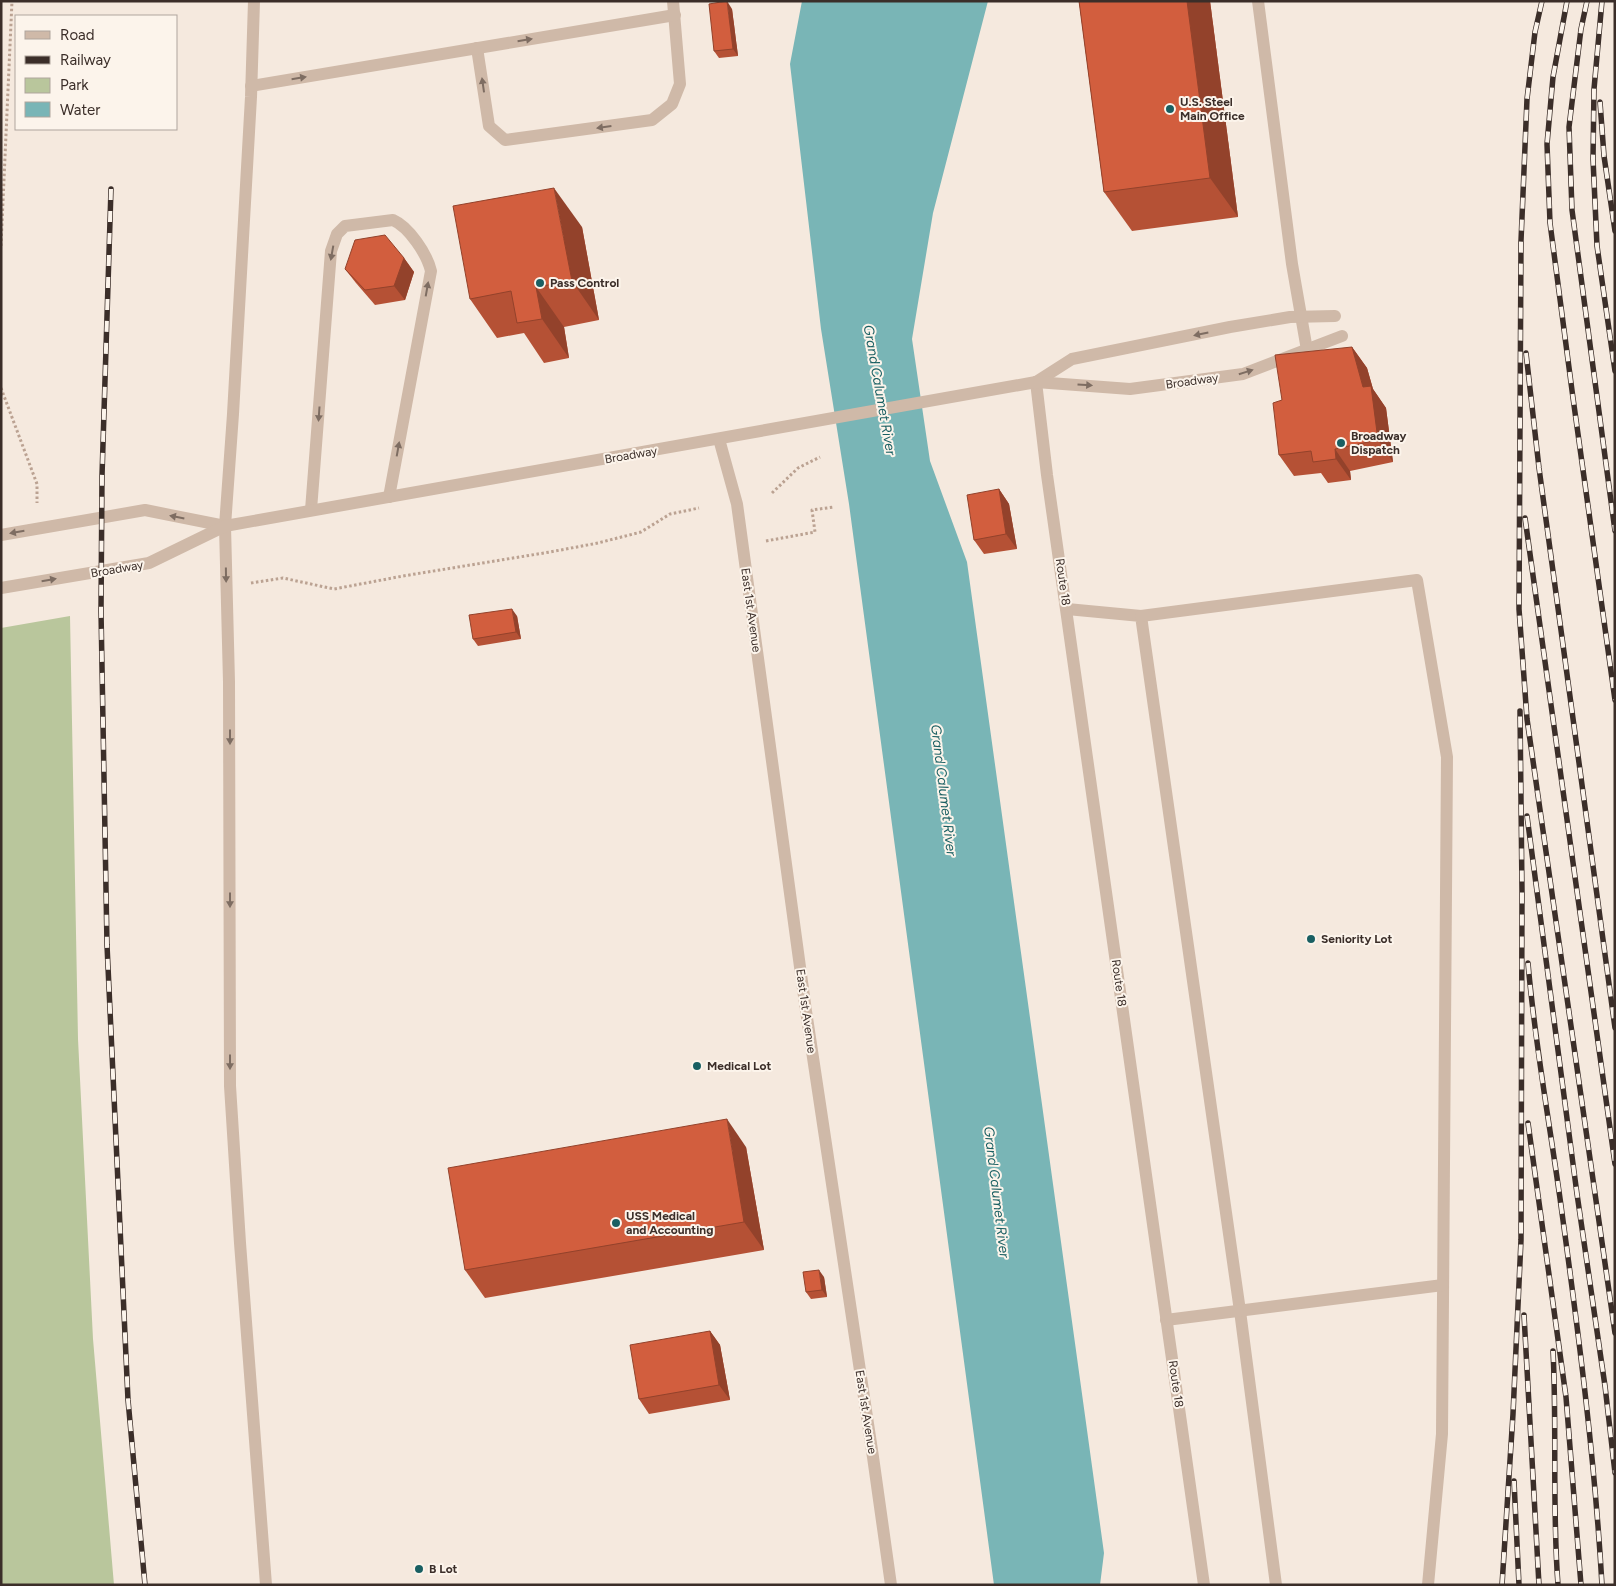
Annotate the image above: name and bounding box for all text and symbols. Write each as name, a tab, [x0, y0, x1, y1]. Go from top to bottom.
legend	[15, 15, 178, 130]
text: Road	[60, 26, 95, 44]
one-way arrow	[518, 36, 534, 44]
text: Railway	[60, 51, 111, 69]
one-way arrow	[292, 74, 308, 82]
text: Park	[60, 76, 89, 94]
one-way arrow	[478, 77, 486, 93]
place label: U.S. Steel Main Office	[1180, 95, 1245, 123]
text: Water	[60, 101, 100, 119]
marker: U.S. Steel Main Office	[1164, 103, 1176, 115]
one-way arrow	[595, 123, 611, 131]
one-way arrow	[327, 245, 335, 261]
place label: Pass Control	[550, 276, 619, 290]
marker: Pass Control	[534, 277, 546, 289]
one-way arrow	[424, 281, 432, 297]
water label: Grand Calumet River	[860, 323, 900, 458]
one-way arrow	[1193, 330, 1209, 338]
one-way arrow	[1239, 368, 1254, 376]
street label: Broadway	[1165, 370, 1220, 392]
one-way arrow	[1077, 382, 1093, 390]
one-way arrow	[314, 407, 322, 423]
place label: Broadway Dispatch	[1351, 429, 1406, 457]
marker: Broadway Dispatch	[1335, 437, 1347, 449]
one-way arrow	[395, 440, 403, 456]
street label: Broadway	[604, 443, 659, 467]
one-way arrow	[168, 512, 184, 520]
one-way arrow	[8, 529, 24, 537]
street label: Broadway	[90, 557, 145, 581]
street label: Route 18	[1053, 557, 1073, 607]
one-way arrow	[222, 567, 230, 583]
street label: East 1st Avenue	[738, 567, 764, 653]
one-way arrow	[42, 576, 58, 584]
water label: Grand Calumet River	[927, 723, 960, 858]
one-way arrow	[226, 729, 234, 745]
one-way arrow	[226, 892, 234, 908]
place label: Seniority Lot	[1321, 932, 1393, 946]
marker: Seniority Lot	[1305, 933, 1317, 945]
street label: Route 18	[1109, 958, 1129, 1008]
street label: East 1st Avenue	[793, 968, 819, 1054]
one-way arrow	[226, 1054, 234, 1070]
place label: Medical Lot	[707, 1059, 771, 1073]
marker: Medical Lot	[691, 1060, 703, 1072]
water label: Grand Calumet River	[980, 1125, 1013, 1260]
place label: USS Medical and Accounting	[626, 1209, 713, 1237]
marker: USS Medical and Accounting	[610, 1217, 622, 1229]
street label: Route 18	[1166, 1359, 1186, 1409]
street label: East 1st Avenue	[852, 1369, 880, 1455]
place label: B Lot	[429, 1562, 458, 1576]
marker: B Lot	[413, 1563, 425, 1575]

